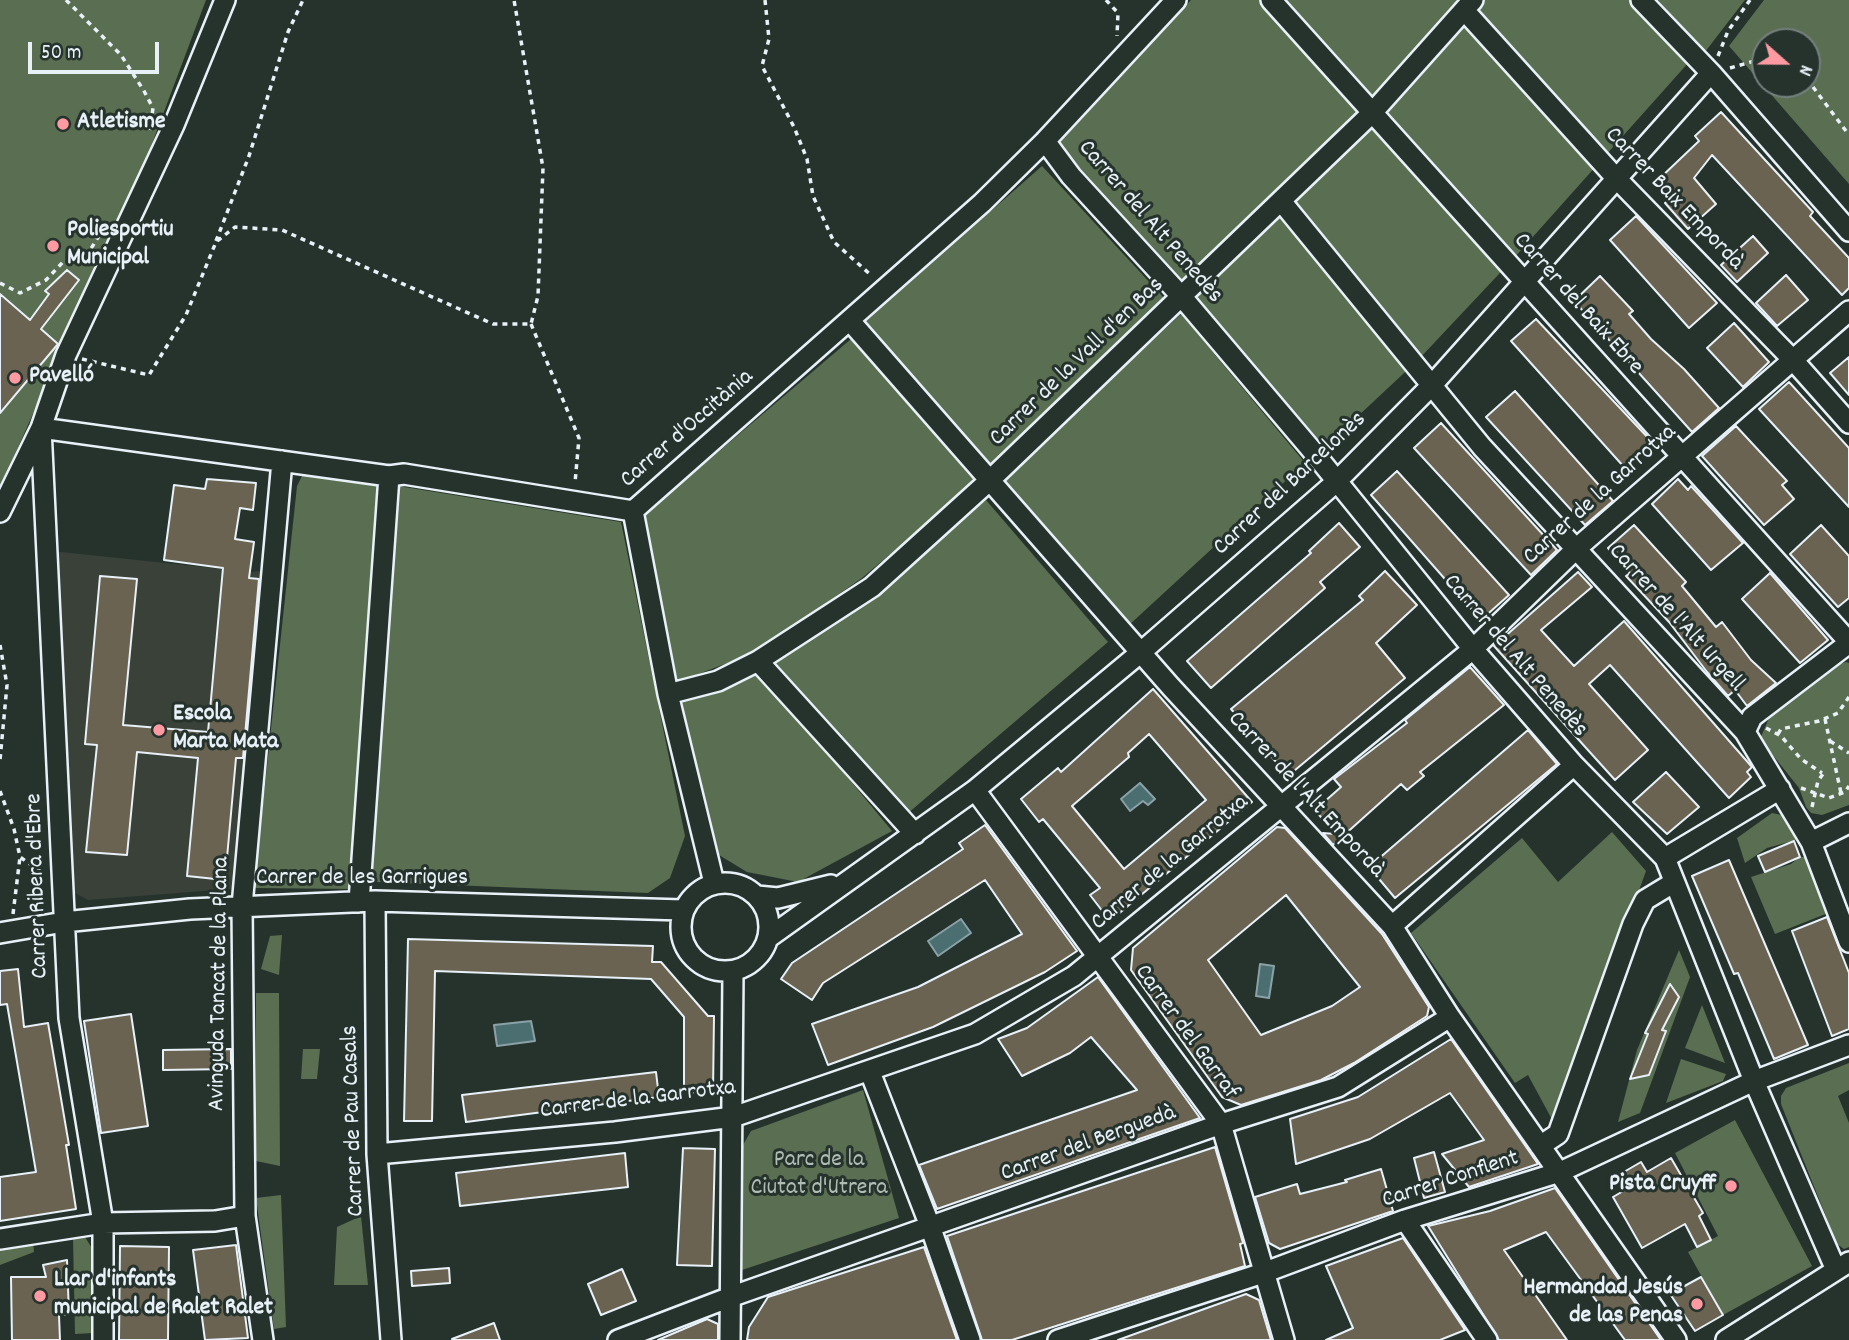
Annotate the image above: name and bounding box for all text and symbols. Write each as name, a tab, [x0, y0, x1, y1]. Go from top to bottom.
scale bar	[32, 28, 163, 72]
north arrow	[1751, 28, 1821, 98]
text: 50 m	[41, 39, 81, 69]
text: N	[1790, 61, 1818, 79]
place label: Atletisme	[77, 110, 166, 138]
marker: Atletisme	[55, 116, 71, 132]
street label: Carrer Baix Empordà	[1597, 122, 1749, 278]
street label: Carrer del Alt Penedès	[1070, 135, 1228, 311]
place label: Poliesportiu Municipal	[67, 218, 174, 274]
street label: Carrer del Baix Ebre	[1506, 228, 1648, 382]
marker: Poliesportiu Municipal	[45, 238, 61, 254]
street label: Carrer de la Vall d'en Bas	[985, 272, 1171, 454]
place label: Pavelló	[29, 364, 94, 392]
street label: Carrer d'Occitània	[616, 364, 760, 496]
marker: Pavelló	[7, 370, 23, 386]
street label: Carrer del Barcelonès	[1209, 407, 1373, 563]
street label: Carrer de la Garrotxa	[1518, 420, 1684, 572]
street label: Carrer de l'Alt Urgell	[1601, 539, 1749, 699]
street label: Carrer del Alt Penedès	[1435, 569, 1593, 745]
place label: Escola Marta Mata	[173, 702, 278, 758]
street label: Carrer de l'Alt Empordà	[1220, 706, 1390, 886]
marker: Escola Marta Mata	[151, 722, 167, 738]
street label: Carrer de la Garrotxa	[1086, 790, 1256, 938]
street label: Carrer Ribera d'Ebre	[21, 793, 57, 979]
street label: Avinguda Tancat de la Plana	[204, 856, 238, 1112]
street label: Carrer de les Garrigues	[256, 866, 468, 894]
street label: Carrer del Garraf	[1126, 960, 1244, 1106]
street label: Carrer de Pau Casals	[337, 1025, 373, 1217]
street label: Carrer de la Garrotxa	[539, 1075, 737, 1127]
street label: Carrer del Berguedà	[997, 1100, 1181, 1190]
street label: Carrer Conflent	[1379, 1145, 1523, 1217]
park label: Parc de la Ciutat d'Utrera	[750, 1148, 888, 1204]
place label: Pista Cruyff	[1609, 1172, 1717, 1200]
marker: Pista Cruyff	[1723, 1178, 1739, 1194]
place label: Llar d'infants municipal de Ralet Ralet	[54, 1268, 273, 1324]
place label: Hermandad Jesús de las Penas	[1523, 1276, 1683, 1332]
marker: Llar d'infants municipal de Ralet Ralet	[32, 1288, 48, 1304]
marker: Hermandad Jesús de las Penas	[1689, 1296, 1705, 1312]

